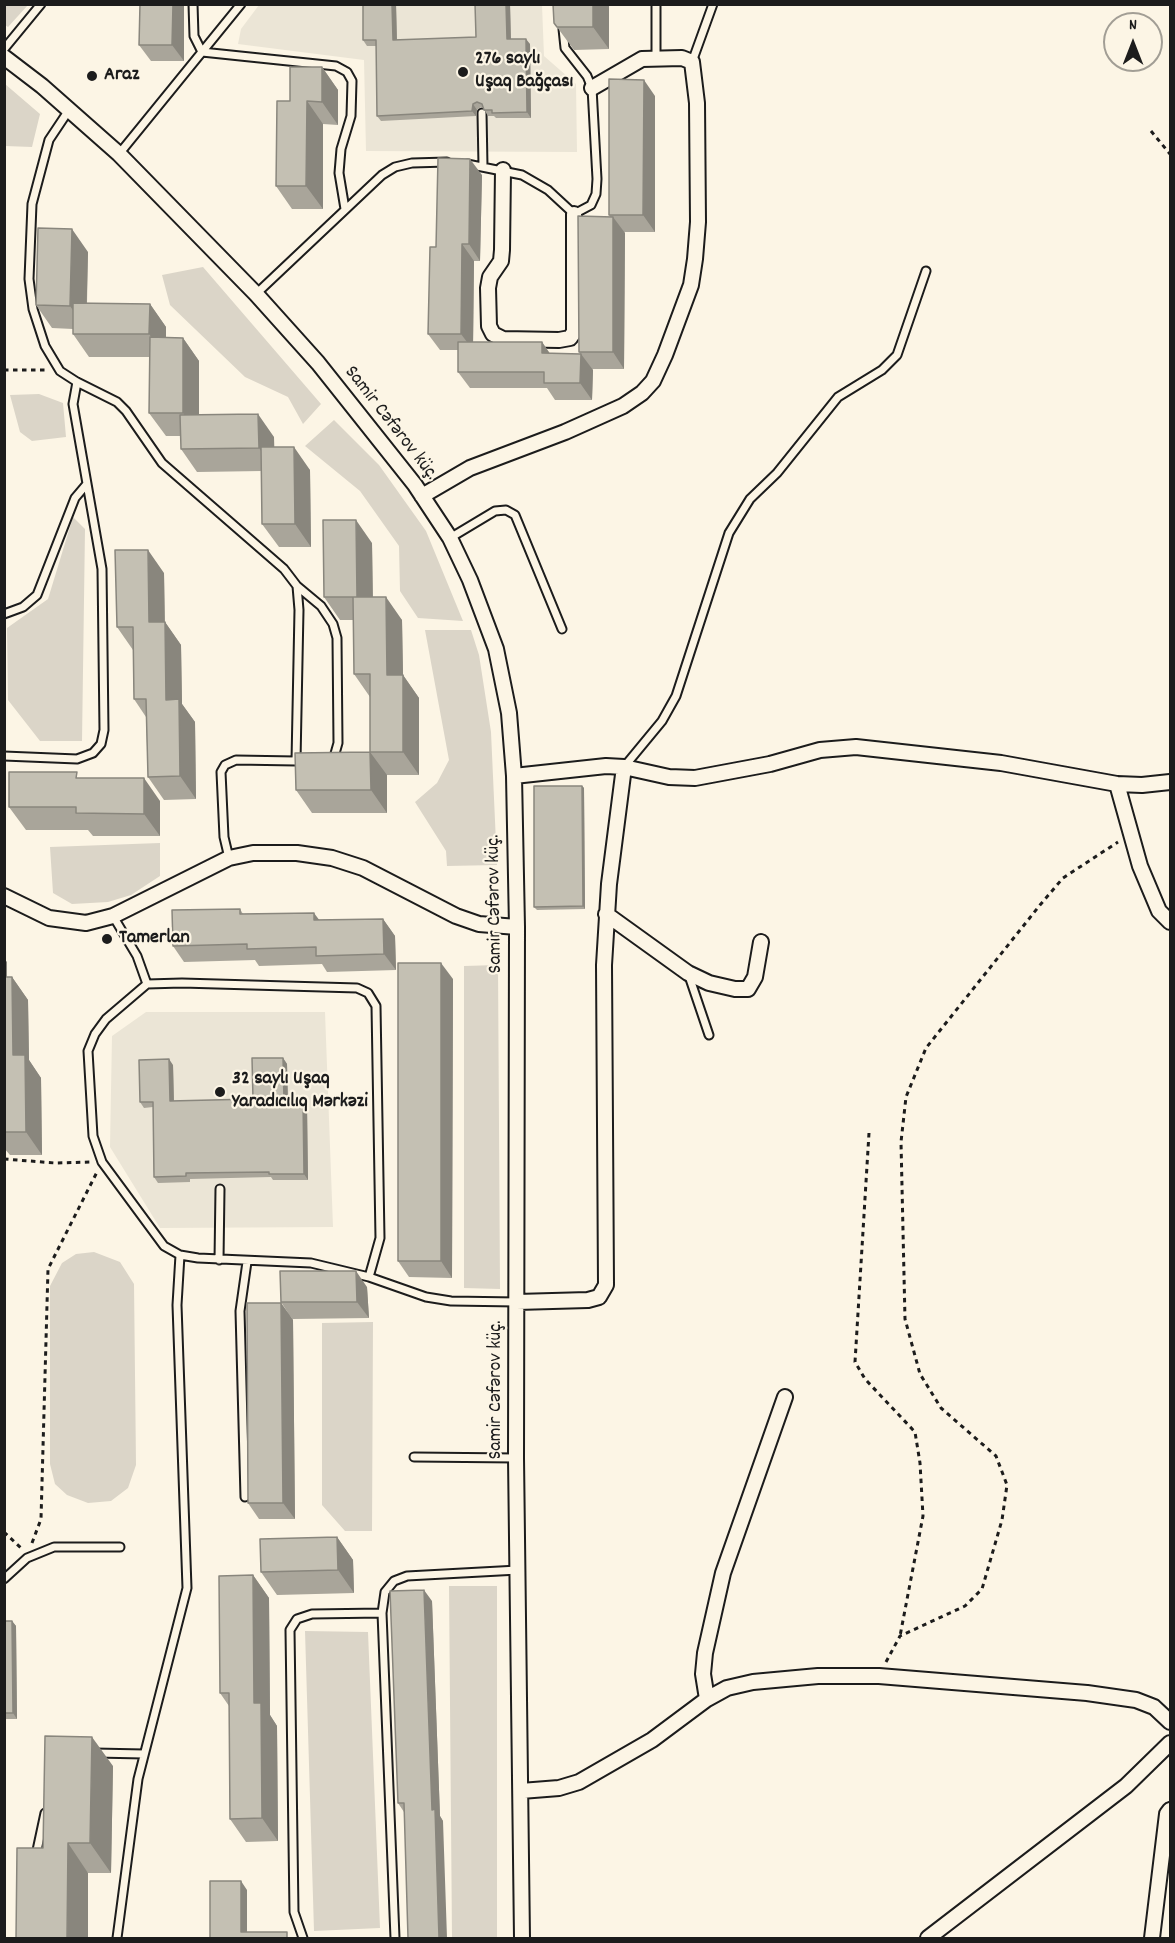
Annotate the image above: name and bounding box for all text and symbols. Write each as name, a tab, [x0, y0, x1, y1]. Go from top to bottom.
north arrow	[1103, 12, 1163, 72]
text: N	[1129, 14, 1137, 37]
place label: 276 saylı Uşaq Bağçası	[475, 48, 573, 95]
place label: Araz	[104, 64, 139, 88]
marker: 276 saylı Uşaq Bağçası	[456, 65, 470, 79]
marker: Araz	[85, 69, 99, 83]
street label: Samir Cəfərov küç.	[338, 362, 442, 486]
street label: Samir Cəfərov küç.	[483, 834, 509, 974]
place label: Tamerlan	[119, 927, 190, 951]
marker: Tamerlan	[100, 932, 114, 946]
place label: 32 saylı Uşaq Yaradıcılıq Mərkəzi	[232, 1068, 368, 1115]
marker: 32 saylı Uşaq Yaradıcılıq Mərkəzi	[213, 1085, 227, 1099]
street label: Samir Cəfərov küç.	[485, 1321, 509, 1459]

